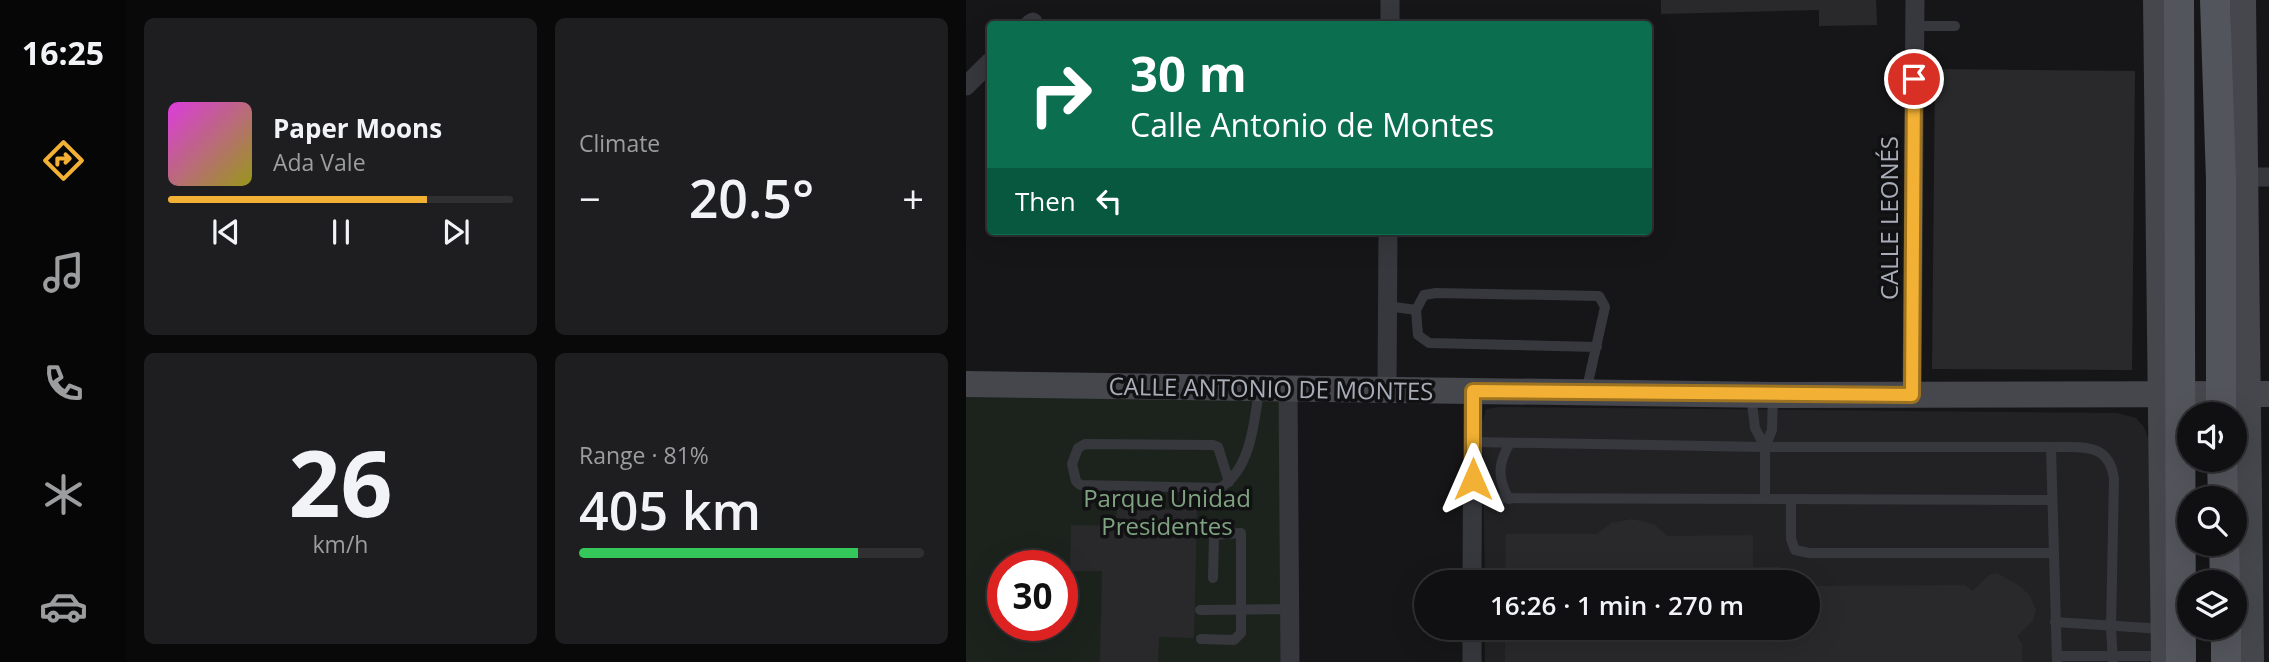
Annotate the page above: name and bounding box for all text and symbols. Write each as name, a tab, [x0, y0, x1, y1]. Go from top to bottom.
text: 16:25	[22, 31, 104, 74]
text: 30 m	[1130, 40, 1247, 106]
icon: right	[1015, 49, 1106, 140]
pin	[1884, 49, 1944, 109]
icon: arrive	[1895, 60, 1933, 98]
text: Calle Antonio de Montes	[1130, 103, 1494, 146]
text: Paper Moons	[273, 110, 442, 146]
text: Climate	[579, 127, 660, 159]
icon: directions	[39, 136, 88, 185]
street label: CALLE LEONÉS	[1872, 136, 1905, 300]
text: Ada Vale	[273, 146, 366, 178]
text: 20.5°	[689, 162, 814, 233]
text: −	[579, 172, 601, 224]
text: +	[902, 172, 924, 224]
icon: left	[1090, 182, 1128, 220]
text: Then	[1015, 183, 1076, 219]
icon: previous	[207, 213, 245, 251]
icon: pause	[322, 213, 360, 251]
icon: next	[437, 213, 475, 251]
icon: music	[39, 248, 88, 297]
icon: phone	[39, 359, 88, 408]
street label: CALLE ANTONIO DE MONTES	[1108, 369, 1434, 407]
map controls	[2177, 402, 2247, 640]
button: sound	[2177, 402, 2247, 472]
text: 26	[288, 420, 393, 544]
text: Range · 81%	[579, 439, 709, 471]
position arrow	[1436, 442, 1510, 516]
icon: climate	[39, 470, 88, 519]
text: 405 km	[579, 474, 761, 545]
park label: Parque Unidad Presidentes	[1083, 481, 1251, 542]
button: search	[2177, 486, 2247, 556]
text: km/h	[313, 528, 368, 560]
speed limit sign: 30	[987, 550, 1078, 641]
button: layers	[2177, 570, 2247, 640]
icon: car	[39, 582, 88, 631]
text: 16:26 · 1 min · 270 m	[1490, 587, 1744, 623]

